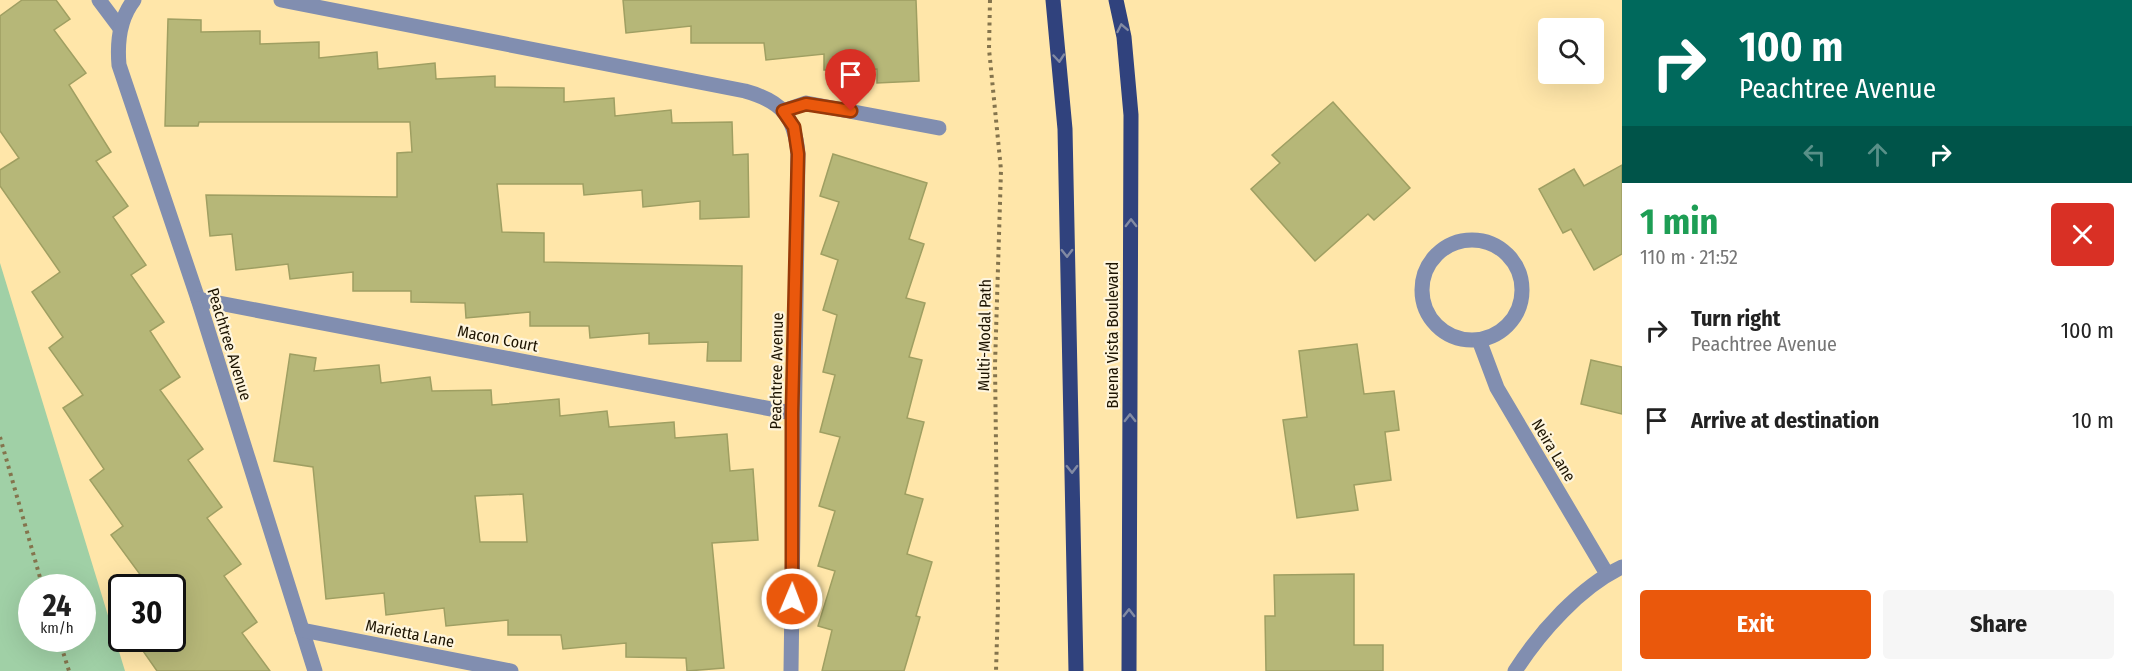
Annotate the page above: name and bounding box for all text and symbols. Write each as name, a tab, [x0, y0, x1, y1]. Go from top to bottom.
map controls	[1538, 18, 1604, 84]
button: search	[1538, 18, 1604, 84]
text: 100 m	[1739, 22, 1843, 72]
one-way arrow	[1116, 23, 1129, 33]
icon: right	[1640, 24, 1718, 102]
pin	[825, 49, 876, 111]
one-way arrow	[1052, 54, 1065, 63]
icon: arrive	[834, 58, 867, 91]
text: Peachtree Avenue	[1739, 73, 1936, 105]
icon: left	[1798, 138, 1831, 171]
icon: ahead	[1861, 138, 1894, 171]
icon: right	[1924, 138, 1957, 171]
text: 1 min	[1640, 200, 1718, 244]
button: close	[2051, 203, 2114, 266]
one-way arrow	[1124, 218, 1137, 227]
text: 110 m · 21:52	[1640, 245, 1738, 269]
one-way arrow	[1061, 248, 1073, 257]
street label: Buena Vista Boulevard	[1103, 262, 1122, 408]
street label: Multi-Modal Path	[974, 279, 995, 391]
street label: Peachtree Avenue	[203, 286, 256, 403]
text: Turn right	[1691, 305, 1780, 332]
street label: Peachtree Avenue	[766, 312, 787, 430]
icon: right	[1640, 314, 1673, 347]
text: 100 m	[2060, 317, 2114, 344]
street label: Macon Court	[456, 321, 541, 356]
text: Peachtree Avenue	[1691, 332, 1837, 356]
icon: arrive	[1640, 404, 1673, 437]
text: Arrive at destination	[1691, 407, 1879, 434]
text: 10 m	[2072, 407, 2114, 434]
one-way arrow	[1124, 413, 1136, 422]
street label: Neira Lane	[1528, 416, 1580, 485]
one-way arrow	[1065, 464, 1078, 473]
position arrow	[760, 567, 824, 631]
speed limit sign: 30	[108, 574, 186, 652]
text: 24	[43, 588, 71, 624]
button: Exit	[1640, 590, 1871, 659]
button: Share	[1883, 590, 2114, 659]
one-way arrow	[1123, 608, 1135, 617]
street label: Marietta Lane	[364, 616, 456, 651]
text: km/h	[40, 619, 74, 637]

